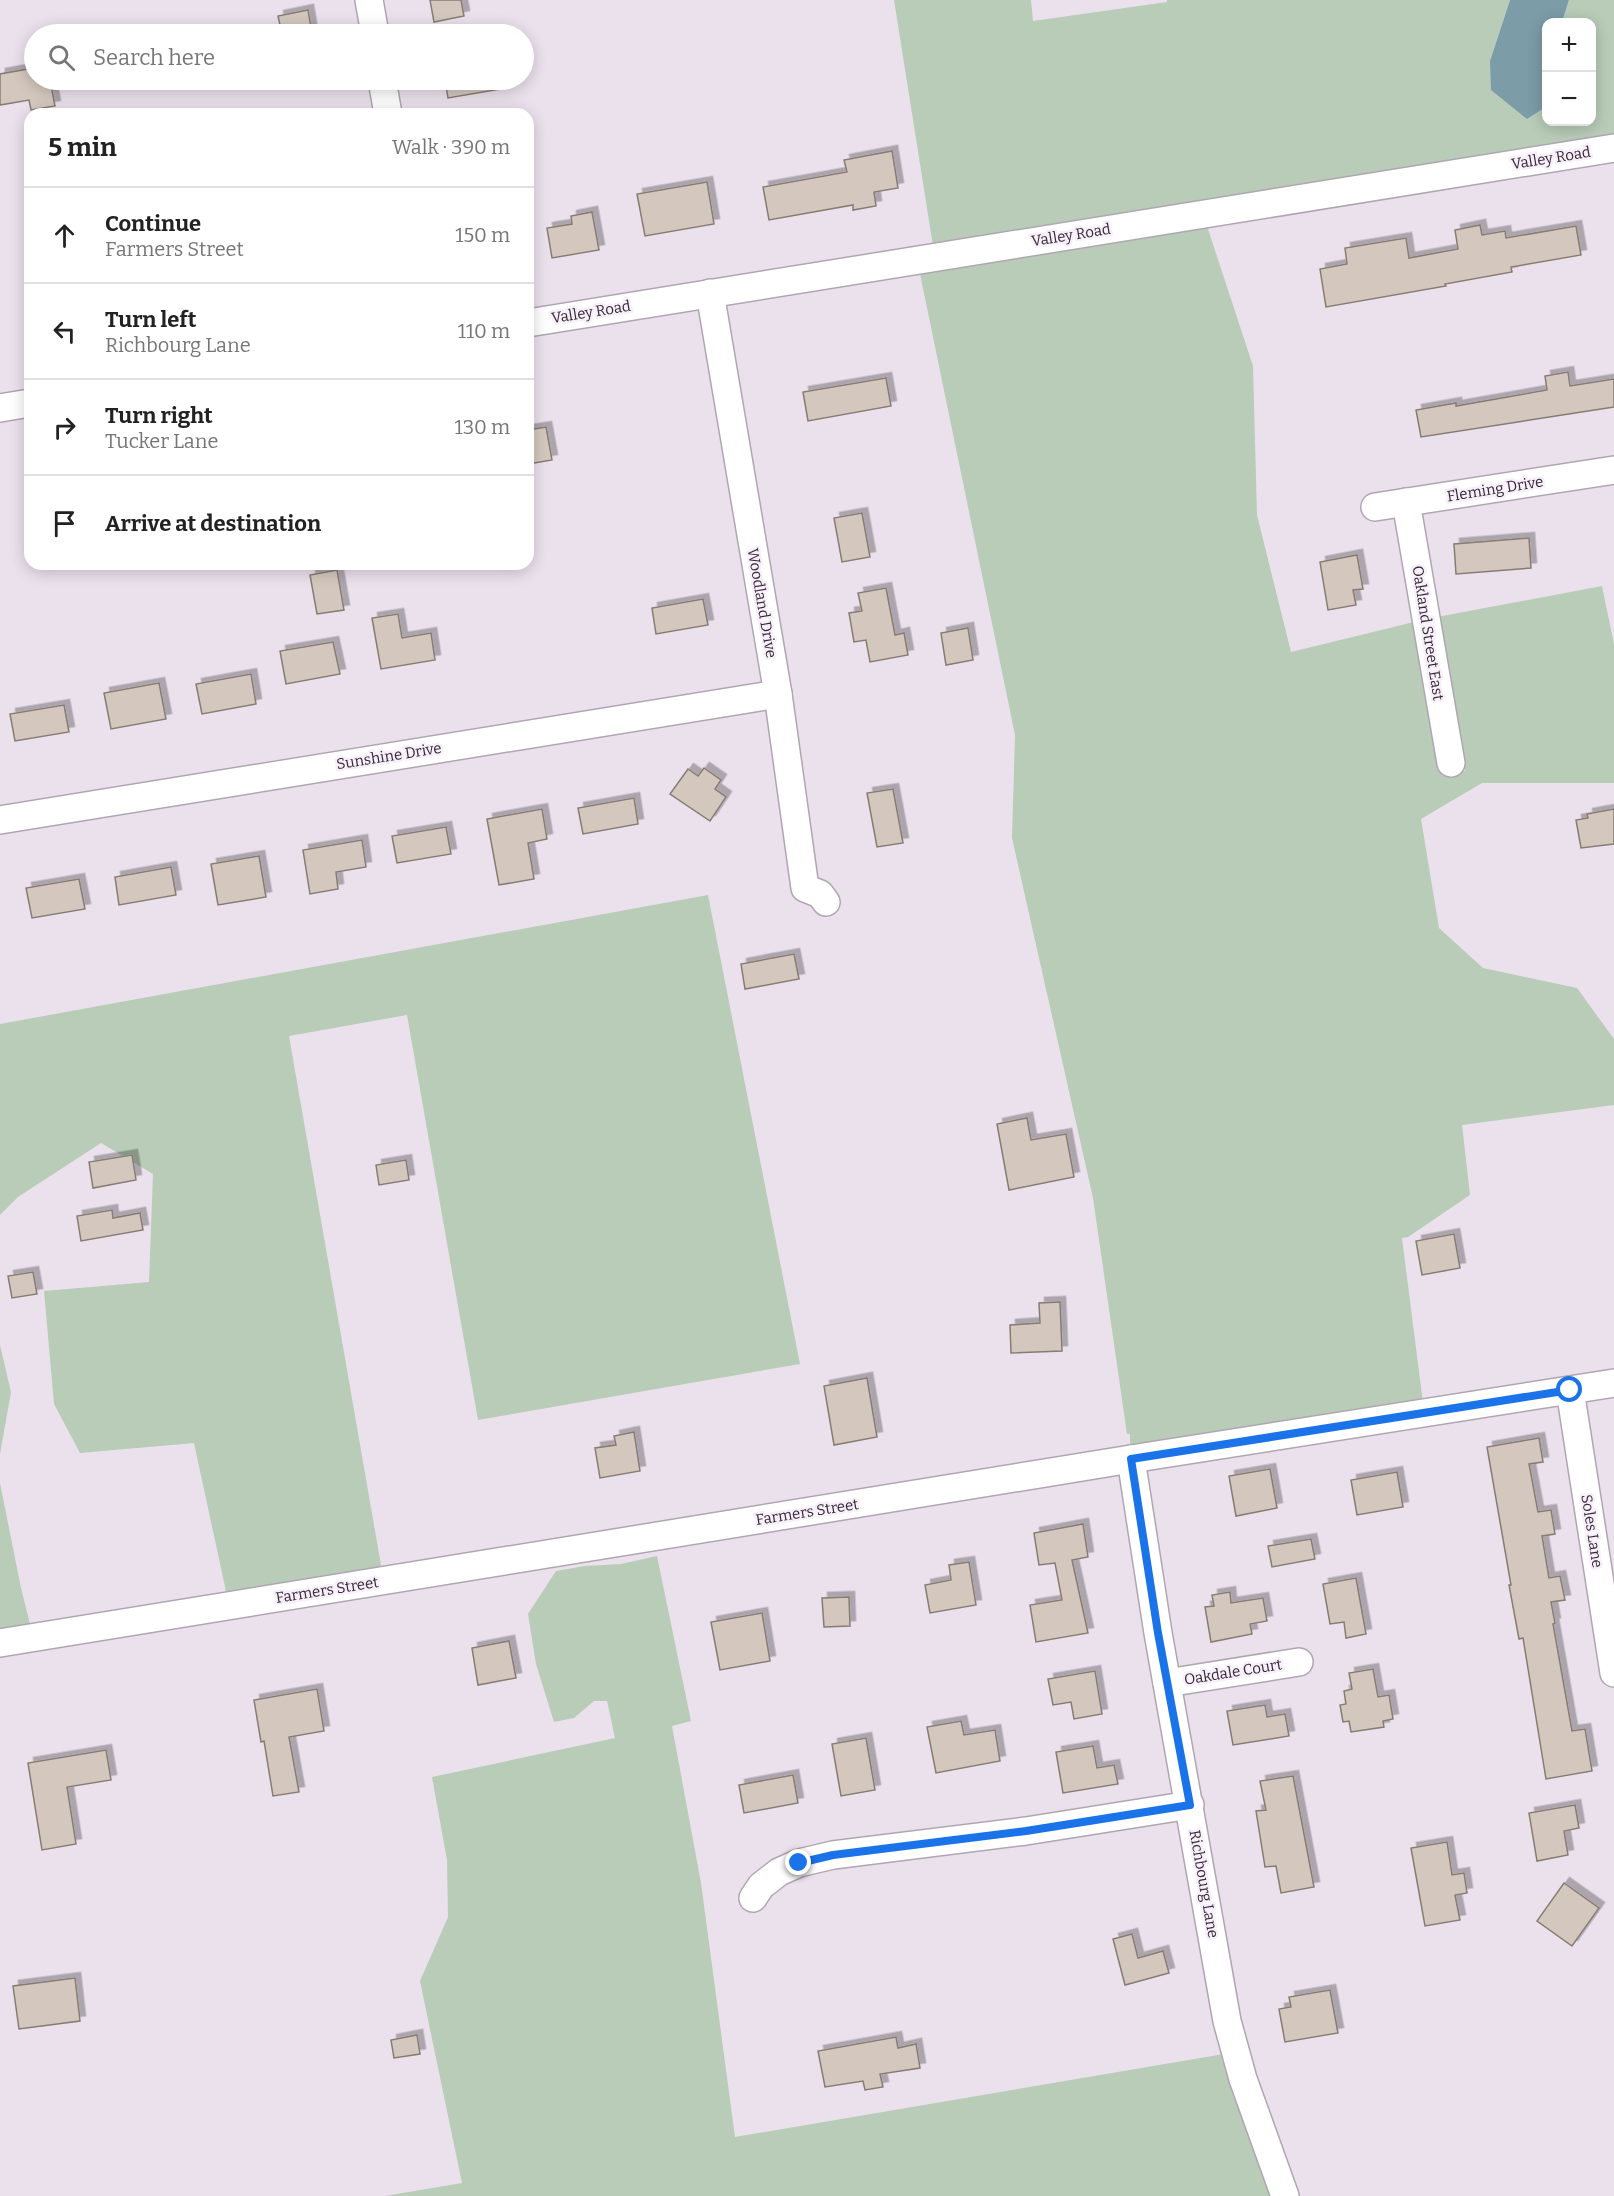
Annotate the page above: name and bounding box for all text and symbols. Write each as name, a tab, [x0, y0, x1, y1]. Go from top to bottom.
map controls	[1542, 18, 1596, 126]
button: +	[1542, 18, 1596, 72]
search box	[24, 24, 534, 90]
icon: search	[45, 41, 78, 74]
text: Search here	[93, 44, 215, 71]
button: −	[1542, 72, 1596, 126]
text: 5 min	[48, 132, 117, 163]
text: Walk · 390 m	[392, 135, 510, 159]
street label: Valley Road	[1510, 143, 1592, 173]
text: Continue	[105, 210, 201, 237]
icon: ahead	[48, 219, 81, 252]
street label: Valley Road	[1030, 220, 1112, 250]
text: 150 m	[455, 223, 510, 247]
text: Farmers Street	[105, 237, 244, 261]
street label: Valley Road	[550, 297, 632, 327]
text: Turn left	[105, 306, 197, 333]
icon: left	[48, 315, 81, 348]
text: 110 m	[458, 319, 510, 343]
text: Richbourg Lane	[105, 333, 251, 357]
text: Turn right	[105, 402, 213, 429]
icon: right	[48, 411, 81, 444]
text: 130 m	[455, 415, 510, 439]
text: Tucker Lane	[105, 429, 218, 453]
street label: Fleming Drive	[1445, 472, 1545, 506]
icon: arrive	[48, 507, 81, 540]
text: Arrive at destination	[105, 510, 321, 537]
street label: Woodland Drive	[743, 547, 781, 659]
street label: Oakland Street East	[1408, 564, 1448, 702]
street label: Sunshine Drive	[335, 739, 443, 773]
route start	[1556, 1376, 1582, 1402]
street label: Soles Lane	[1577, 1493, 1607, 1569]
street label: Farmers Street	[754, 1495, 860, 1529]
street label: Farmers Street	[274, 1573, 380, 1607]
street label: Oakdale Court	[1183, 1655, 1284, 1689]
street label: Richbourg Lane	[1186, 1829, 1222, 1939]
route end	[785, 1849, 811, 1875]

